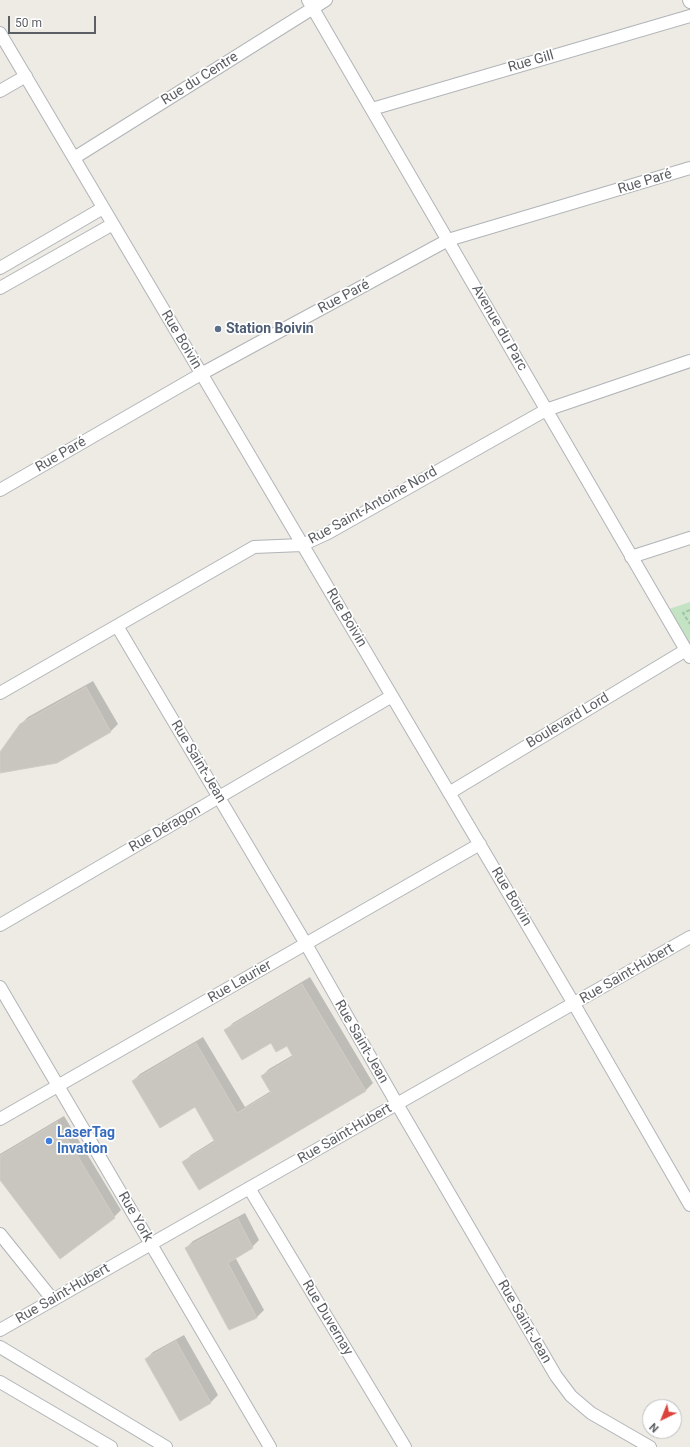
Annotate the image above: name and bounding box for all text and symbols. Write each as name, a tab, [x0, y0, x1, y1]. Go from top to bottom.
scale bar	[10, 8, 98, 34]
text: 50 m	[15, 16, 42, 30]
street label: Rue Gill	[506, 47, 556, 77]
street label: Rue du Centre	[159, 49, 241, 109]
street label: Rue Paré	[616, 166, 674, 198]
street label: Rue Paré	[315, 277, 373, 317]
street label: Avenue du Parc	[468, 282, 530, 374]
street label: Rue Boivin	[157, 308, 205, 372]
place label: Station Boivin	[226, 321, 314, 337]
marker: Station Boivin	[213, 324, 223, 334]
street label: Rue Paré	[33, 434, 89, 476]
street label: Rue Saint-Antoine Nord	[306, 464, 440, 548]
street label: Rue Boivin	[322, 586, 370, 650]
street label: Boulevard Lord	[524, 690, 612, 752]
street label: Rue Saint-Jean	[167, 718, 229, 806]
street label: Rue Déragon	[126, 802, 204, 856]
street label: Rue Boivin	[487, 865, 535, 929]
street label: Rue Saint-Hubert	[577, 940, 677, 1008]
street label: Rue Laurier	[205, 957, 275, 1007]
street label: Rue Saint-Jean	[330, 997, 392, 1087]
street label: Rue Saint-Hubert	[295, 1100, 395, 1168]
place label: LaserTag Invation	[57, 1125, 115, 1158]
marker: LaserTag Invation	[44, 1136, 54, 1146]
street label: Rue York	[114, 1189, 156, 1245]
street label: Rue Saint-Hubert	[13, 1260, 113, 1328]
street label: Rue Duvernay	[298, 1277, 356, 1359]
street label: Rue Saint-Jean	[493, 1277, 555, 1367]
north arrow	[642, 1399, 682, 1439]
text: N	[647, 1420, 661, 1435]

